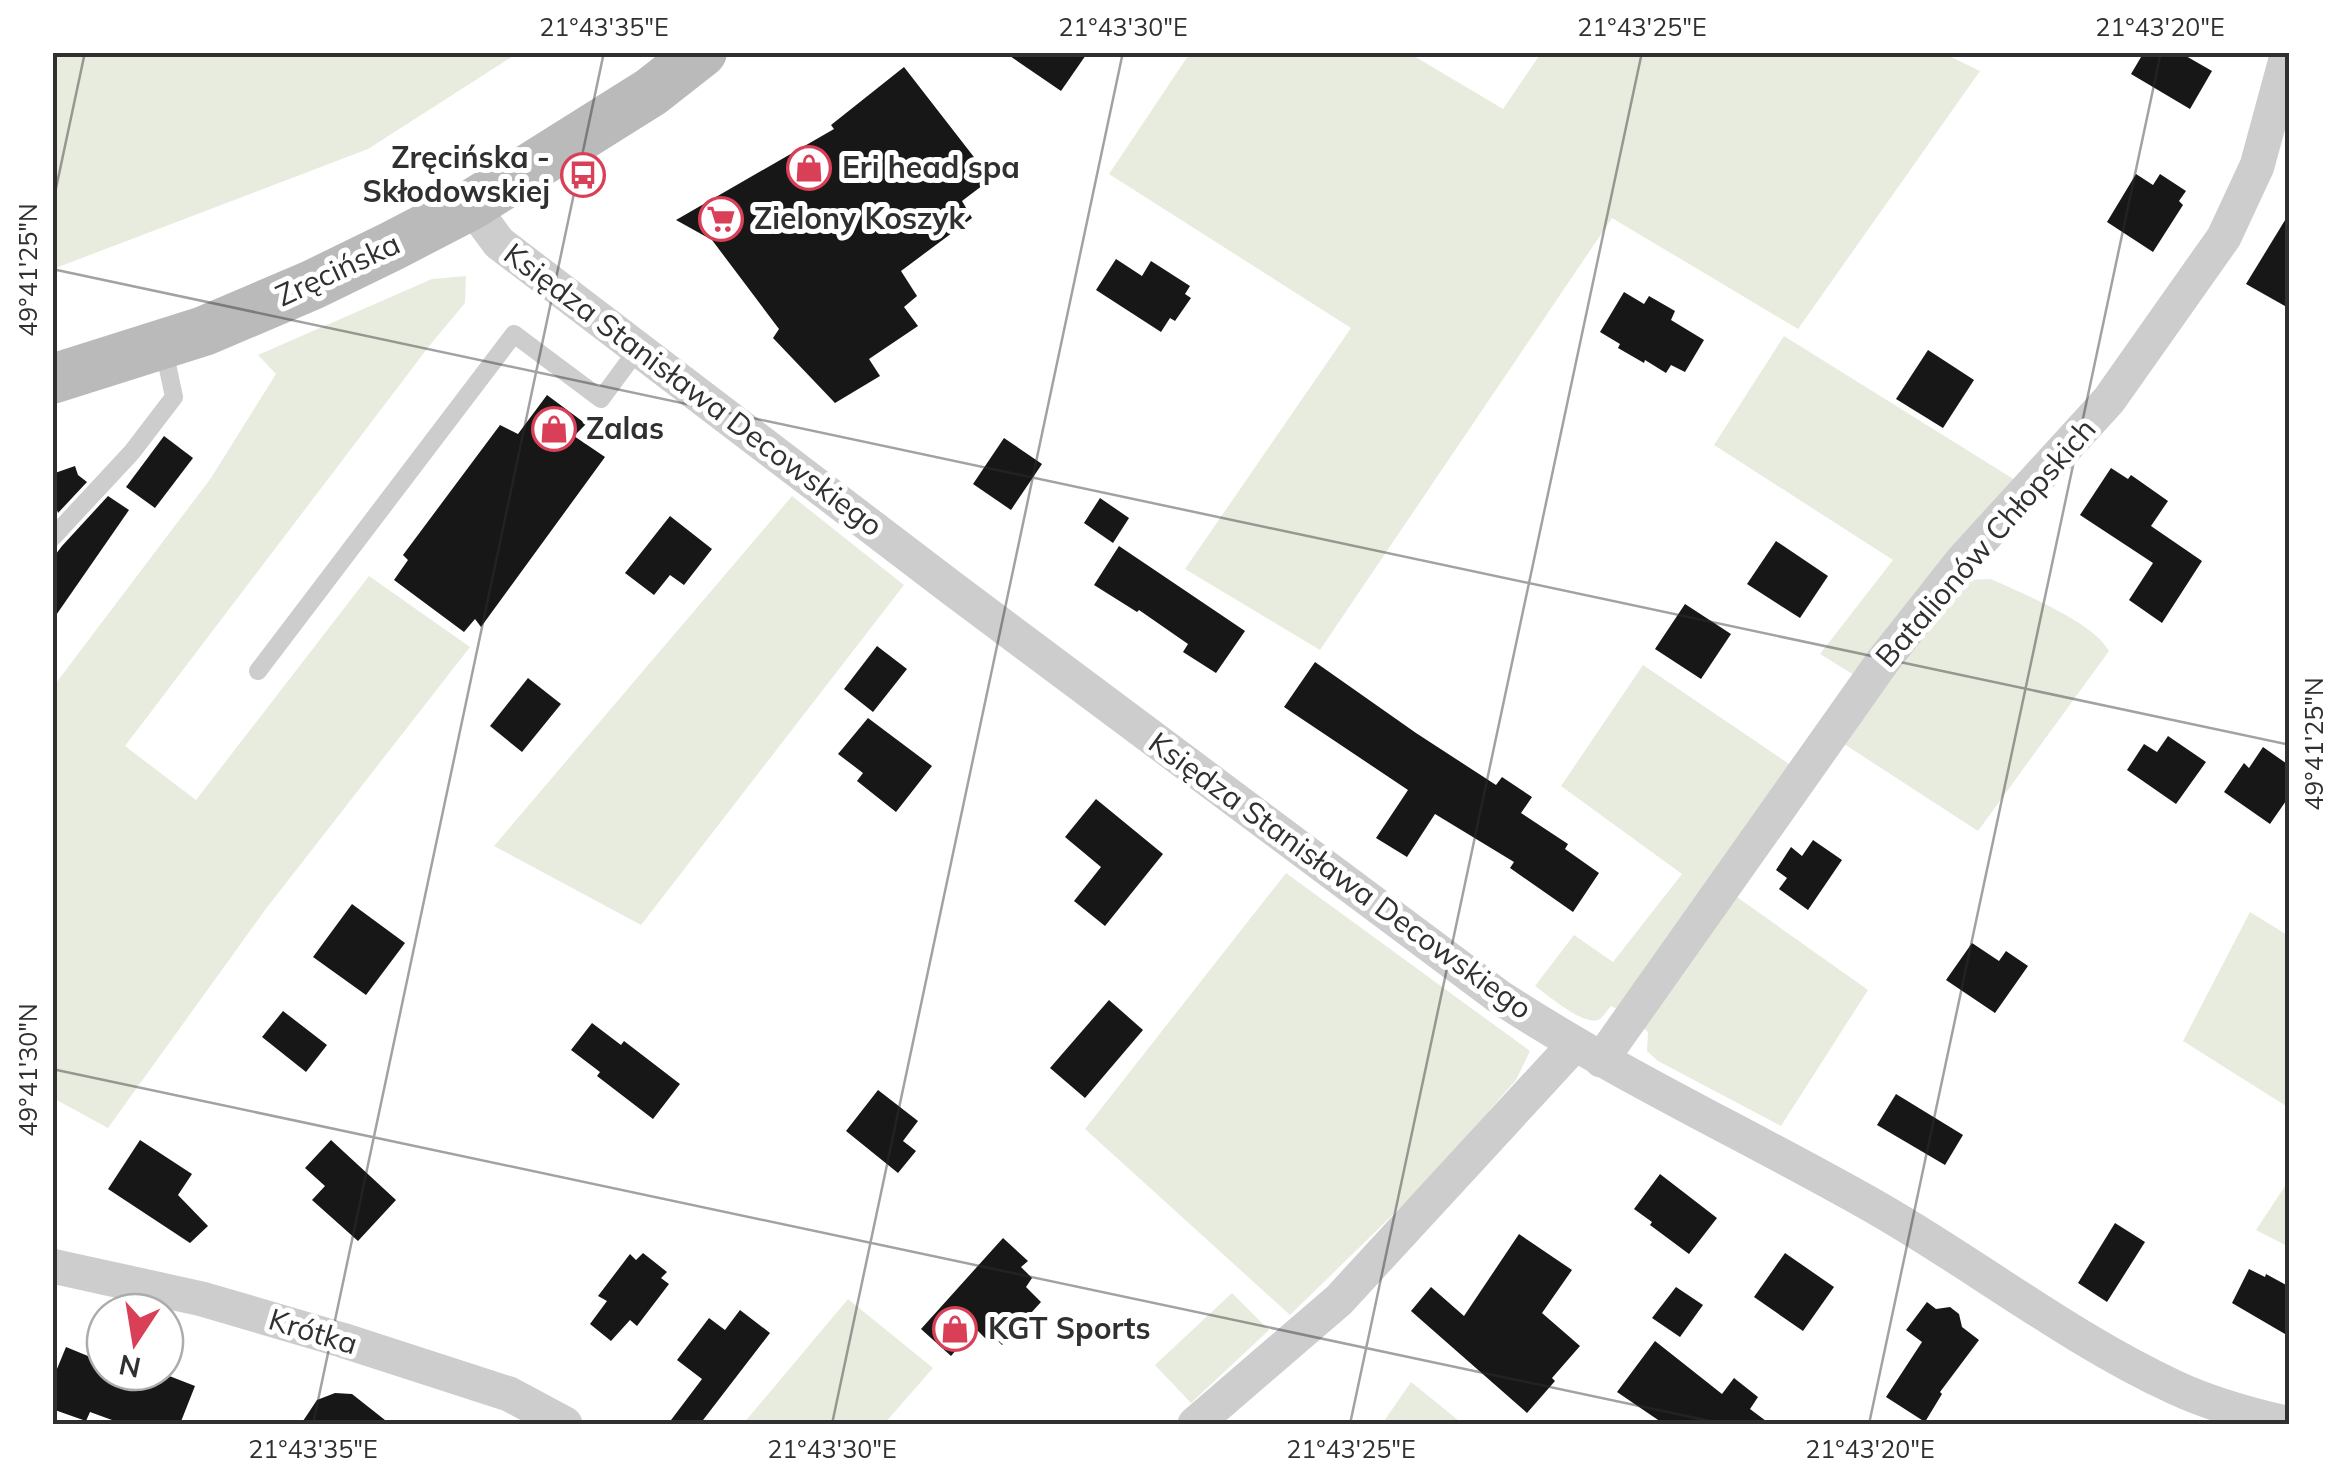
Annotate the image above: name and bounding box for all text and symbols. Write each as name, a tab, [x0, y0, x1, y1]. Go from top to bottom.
text: 21°43'35"E	[539, 11, 669, 42]
text: 21°43'30"E	[1058, 11, 1188, 42]
text: 21°43'25"E	[1577, 11, 1707, 42]
text: 21°43'20"E	[2095, 11, 2225, 42]
place label: Zręcińska - Skłodowskiej	[363, 138, 550, 210]
shop icon: Eri head spa	[786, 145, 832, 191]
place label: Eri head spa	[842, 148, 1020, 186]
bus stop icon: Zręcińska - Skłodowskiej	[560, 152, 606, 198]
supermarket icon: Zielony Koszyk	[698, 196, 744, 242]
place label: Zielony Koszyk	[754, 199, 967, 237]
text: 49°41'25"N	[12, 203, 43, 337]
street label: Zręcińska	[269, 224, 406, 314]
street label: Księdza Stanisława Decowskiego	[497, 234, 891, 544]
shop icon: Zalas	[531, 406, 577, 452]
place label: Zalas	[586, 409, 664, 447]
street label: Batalionów Chłopskich	[1867, 410, 2104, 674]
text: 49°41'25"N	[2298, 677, 2329, 811]
street label: Księdza Stanisława Decowskiego	[1141, 723, 1540, 1027]
text: 49°41'30"N	[12, 1003, 43, 1137]
north arrow	[85, 1292, 185, 1392]
street label: Krótka	[264, 1300, 362, 1362]
shop icon: KGT Sports	[932, 1306, 978, 1352]
place label: KGT Sports	[988, 1309, 1150, 1347]
text: N	[116, 1348, 144, 1386]
text: 21°43'35"E	[248, 1433, 378, 1464]
text: 21°43'30"E	[767, 1433, 897, 1464]
text: 21°43'25"E	[1286, 1433, 1416, 1464]
text: 21°43'20"E	[1805, 1433, 1935, 1464]

